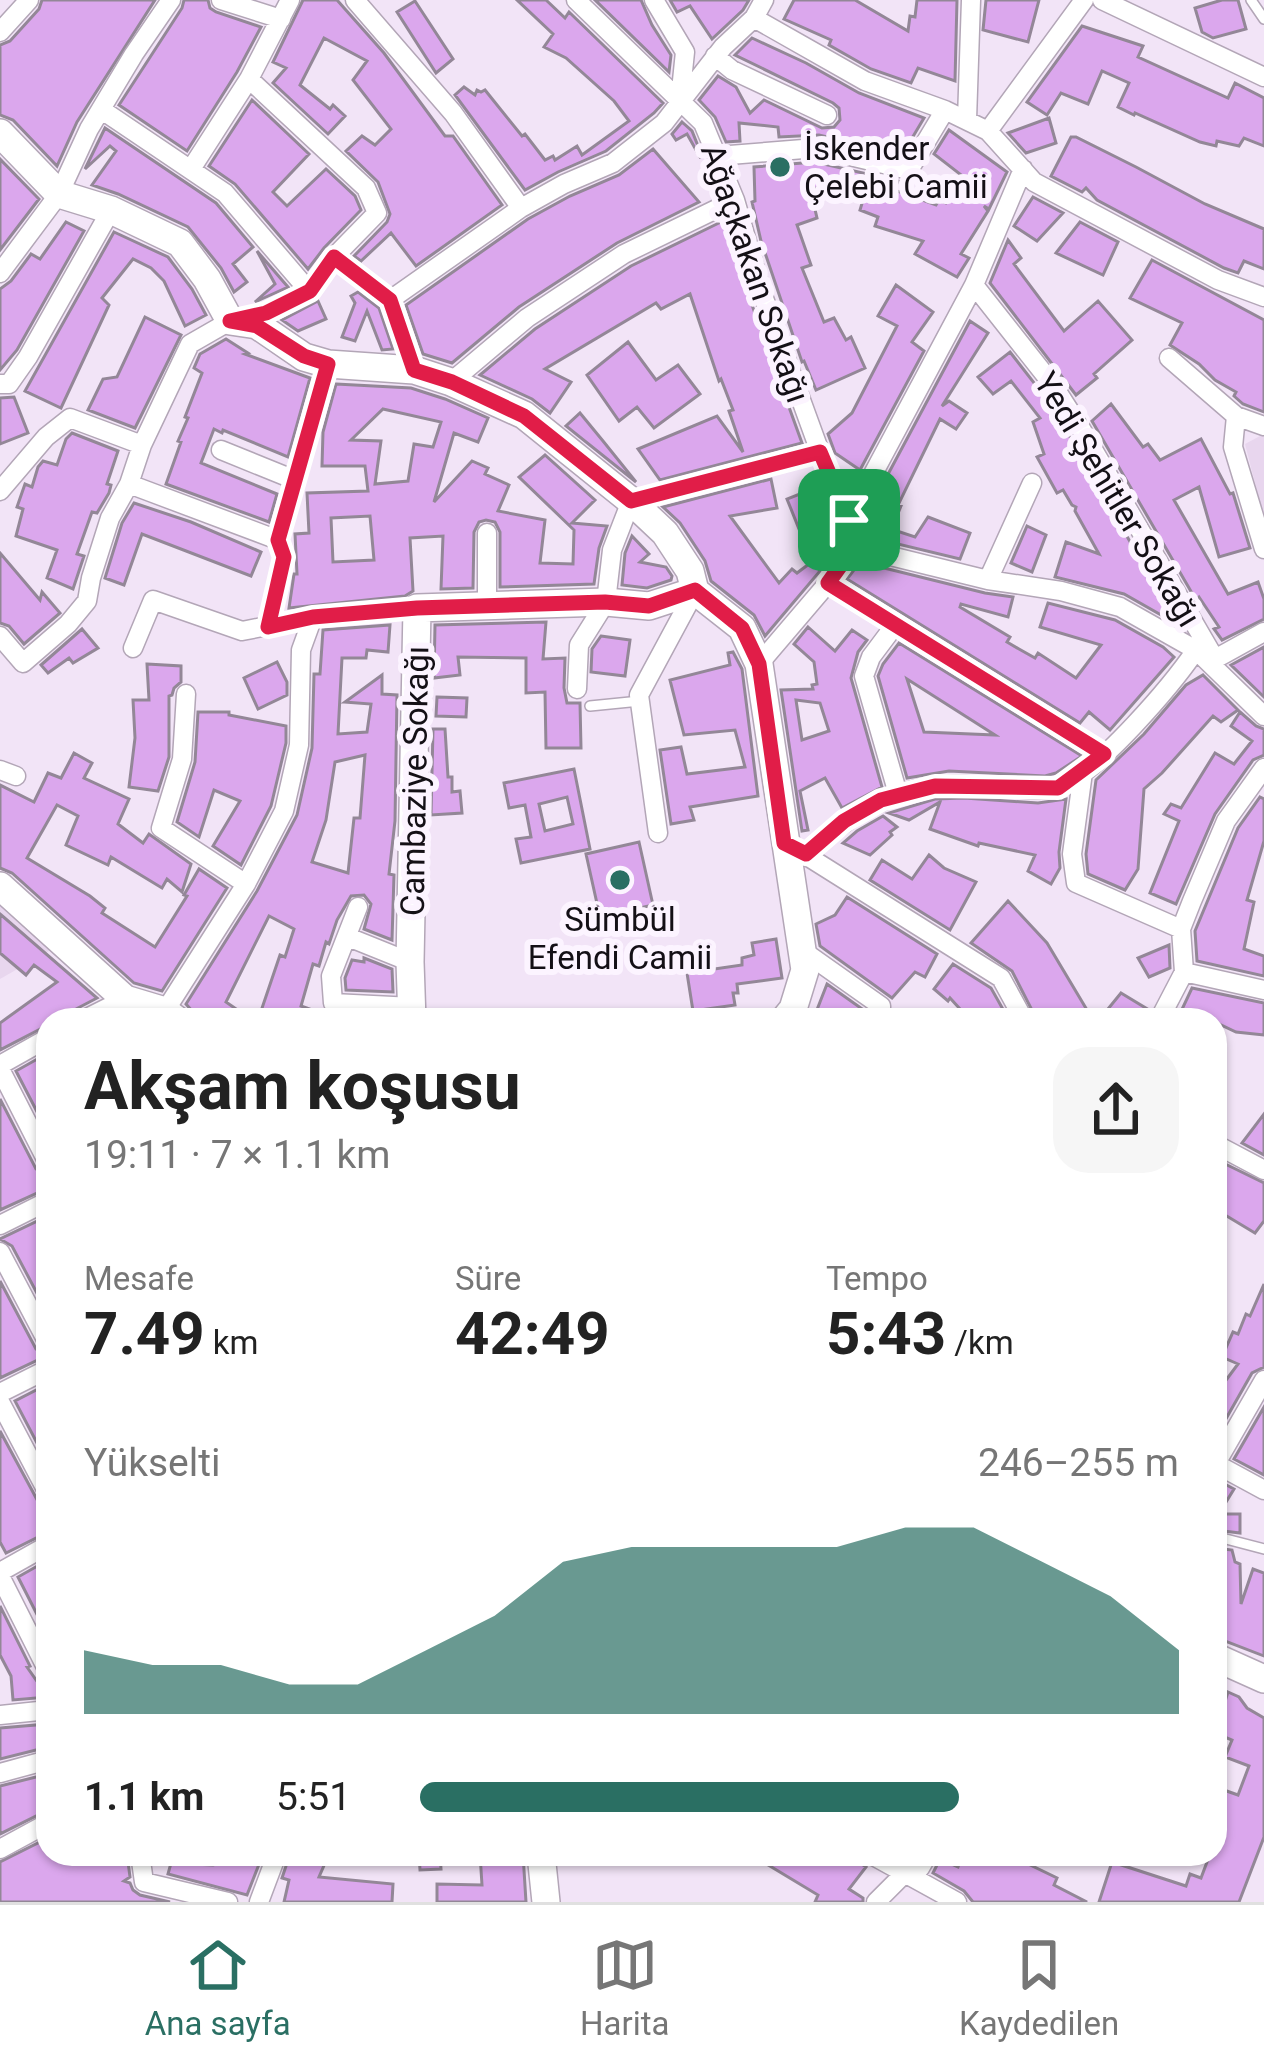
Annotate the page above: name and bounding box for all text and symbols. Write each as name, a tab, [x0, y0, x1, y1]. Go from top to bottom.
place label: İskender Çelebi Camii	[804, 129, 988, 206]
street label: Ağaçkakan Sokağı	[693, 139, 818, 408]
marker: İskender Çelebi Camii	[767, 154, 793, 180]
street label: Yedi Şehitler Sokağı	[1026, 365, 1209, 634]
pin	[798, 469, 900, 571]
icon: arrive	[816, 487, 882, 553]
street label: Cambaziye Sokağı	[393, 646, 436, 916]
marker: Sümbül Efendi Camii	[607, 867, 633, 893]
place label: Sümbül Efendi Camii	[528, 900, 712, 977]
button: share	[1053, 1047, 1179, 1173]
text: Akşam koşusu	[84, 1048, 521, 1125]
text: 19:11 · 7 × 1.1 km	[84, 1132, 391, 1178]
text: Mesafe	[84, 1259, 194, 1298]
text: Süre	[455, 1259, 521, 1298]
text: Tempo	[826, 1259, 928, 1298]
text: 7.49	[84, 1298, 205, 1369]
text: 42:49	[455, 1298, 610, 1369]
text: 5:43	[826, 1298, 946, 1369]
text: km	[205, 1323, 259, 1362]
text: /km	[946, 1323, 1014, 1362]
text: Yükselti	[84, 1440, 220, 1486]
text: 246–255 m	[978, 1440, 1179, 1486]
text: 1.1 km	[84, 1774, 204, 1820]
text: 5:51	[276, 1774, 351, 1820]
tab: Ana sayfa	[145, 1932, 291, 2043]
tab: Harita	[580, 1932, 670, 2043]
tab: Kaydedilen	[959, 1932, 1119, 2043]

